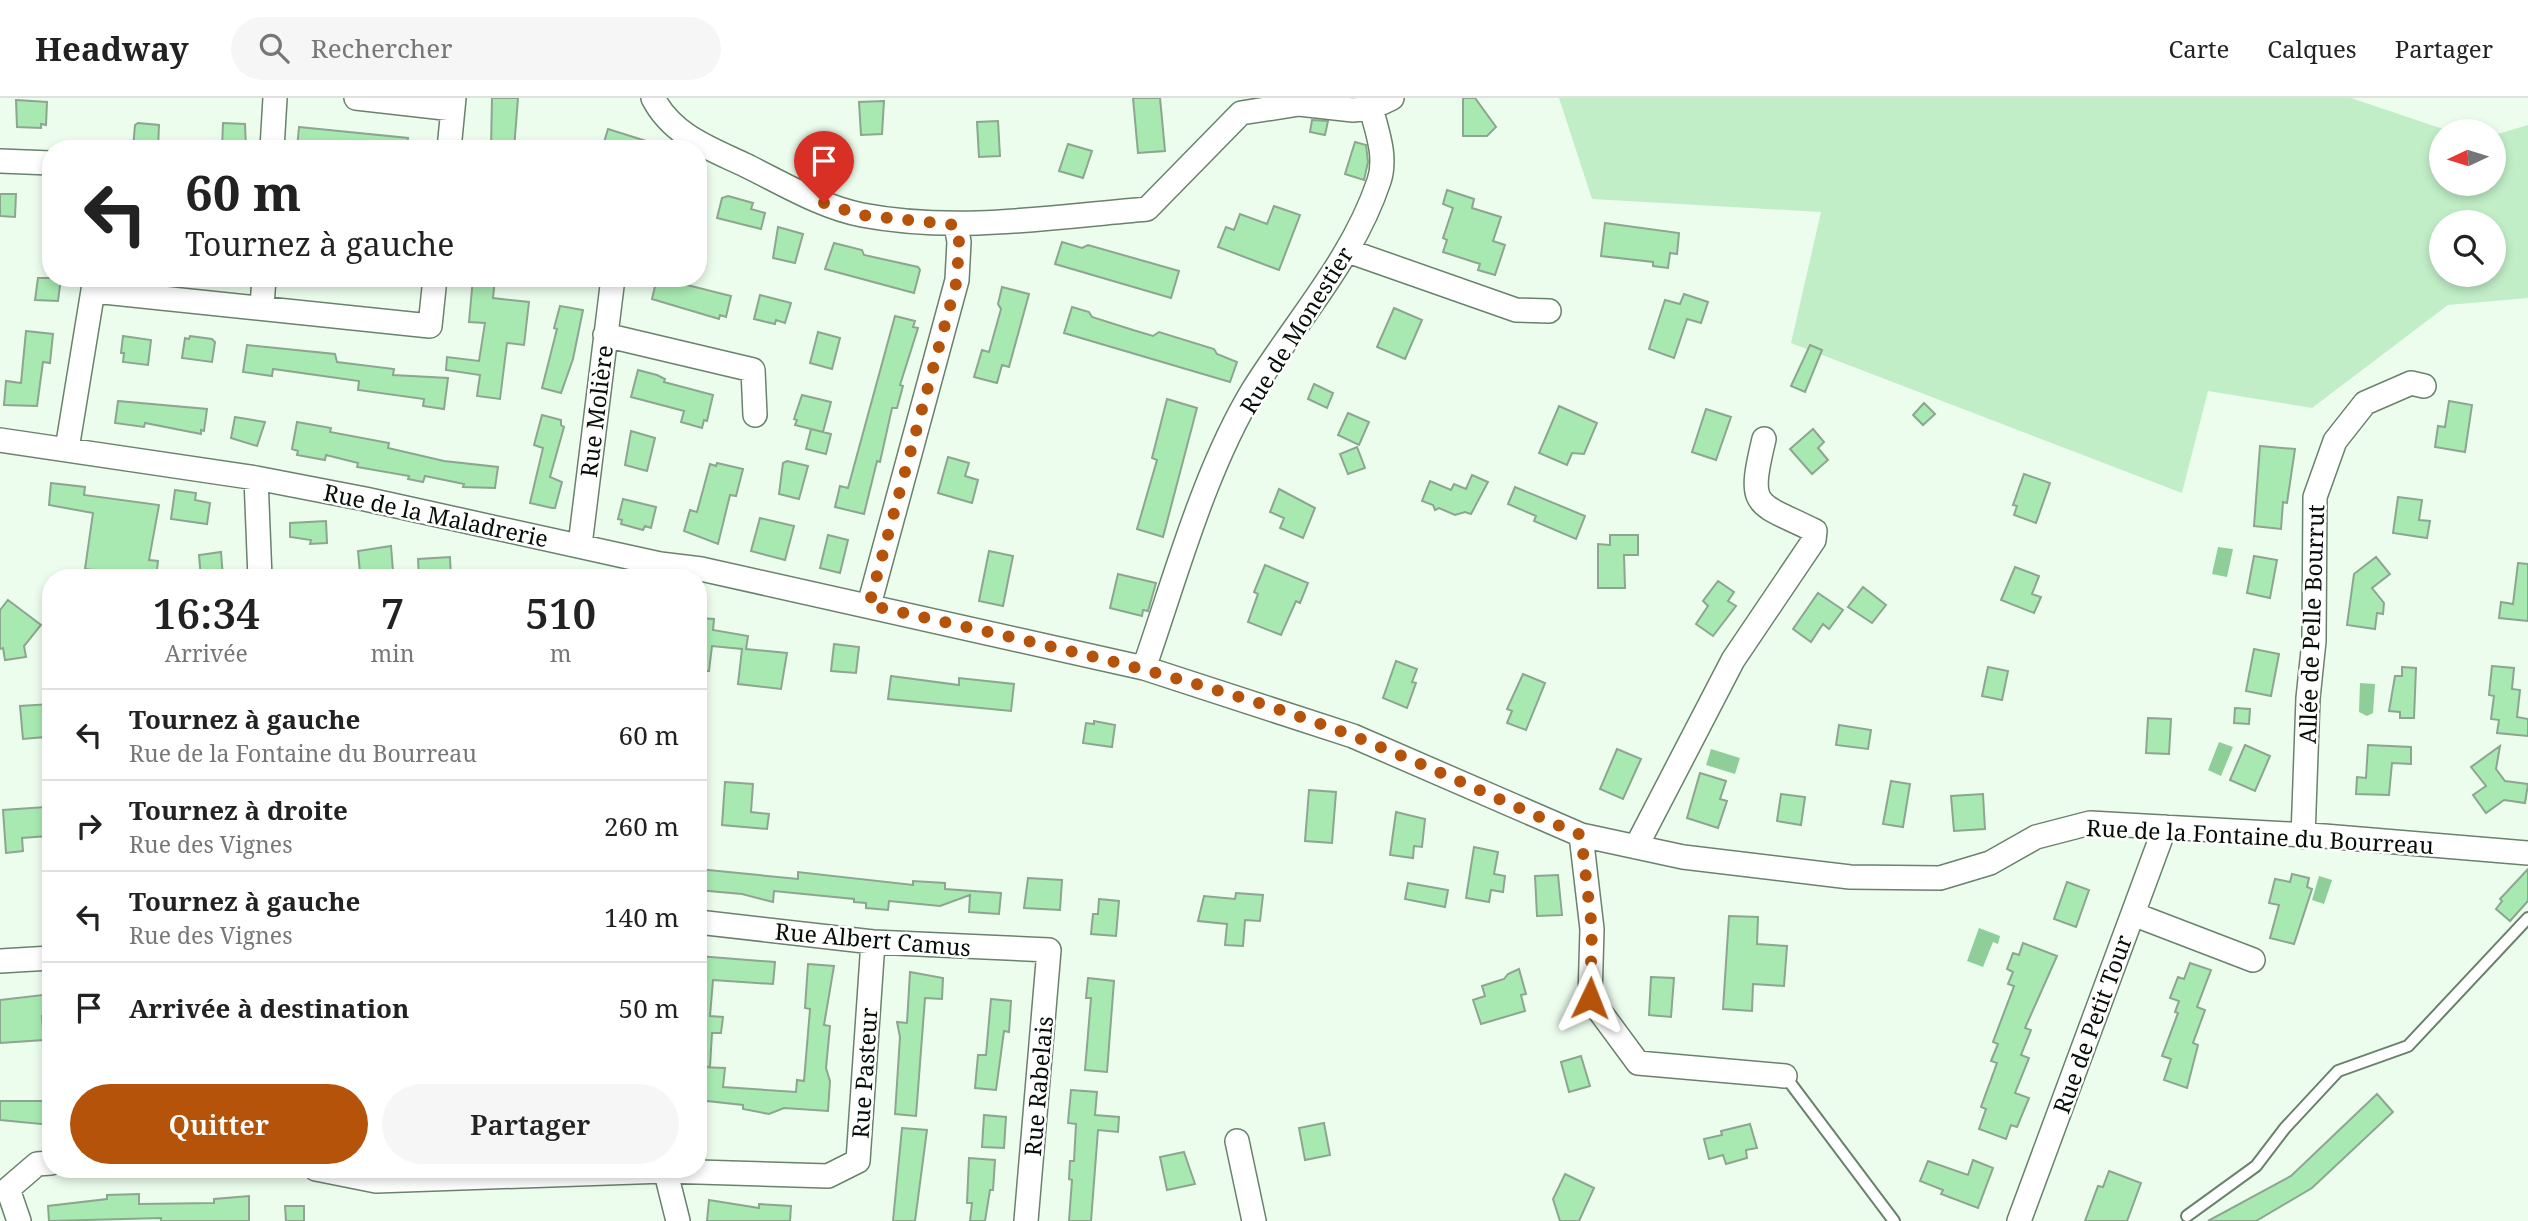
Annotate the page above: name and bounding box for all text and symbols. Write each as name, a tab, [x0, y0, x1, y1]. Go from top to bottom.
search box	[231, 17, 721, 80]
text: Headway	[35, 26, 189, 71]
icon: search	[255, 29, 293, 67]
text: Rechercher	[311, 30, 453, 66]
text: Carte	[2169, 32, 2229, 65]
text: Calques	[2267, 32, 2357, 65]
text: Partager	[2395, 32, 2493, 65]
north arrow	[2429, 119, 2506, 196]
map controls	[2429, 119, 2506, 287]
pin	[794, 131, 854, 203]
icon: arrive	[805, 142, 843, 180]
text: 60 m	[185, 159, 301, 225]
icon: left	[70, 168, 161, 259]
button: search	[2429, 210, 2506, 287]
text: Tournez à gauche	[185, 222, 454, 265]
street label: Rue de Monestier	[1232, 240, 1360, 420]
street label: Rue Molière	[572, 343, 620, 479]
street label: Rue de la Maladrerie	[321, 476, 551, 554]
street label: Allée de Pelle Bourrut	[2291, 504, 2331, 744]
text: 16:34	[153, 584, 260, 641]
text: 7	[381, 584, 404, 641]
text: 510	[525, 584, 596, 641]
text: Arrivée	[165, 637, 248, 669]
text: min	[371, 637, 415, 669]
text: m	[550, 637, 572, 669]
text: Tournez à gauche	[129, 701, 360, 737]
icon: left	[70, 716, 108, 754]
text: 60 m	[619, 717, 679, 753]
text: Rue de la Fontaine du Bourreau	[129, 737, 477, 769]
text: Tournez à droite	[129, 792, 348, 828]
icon: right	[70, 807, 108, 845]
text: 260 m	[604, 808, 679, 844]
street label: Rue de la Fontaine du Bourreau	[2085, 811, 2435, 861]
text: Rue des Vignes	[129, 828, 293, 860]
text: Tournez à gauche	[129, 883, 360, 919]
icon: left	[70, 898, 108, 936]
text: 140 m	[604, 899, 679, 935]
street label: Rue Albert Camus	[774, 914, 972, 964]
text: Rue des Vignes	[129, 919, 293, 951]
street label: Rue de Petit Tour	[2045, 930, 2139, 1118]
position arrow	[1553, 961, 1627, 1035]
icon: arrive	[70, 989, 108, 1027]
text: Arrivée à destination	[129, 990, 409, 1026]
text: 50 m	[619, 990, 679, 1026]
street label: Rue Pasteur	[843, 1006, 885, 1139]
street label: Rue Rabelais	[1016, 1015, 1060, 1157]
button: Quitter	[70, 1084, 368, 1164]
button: Partager	[382, 1084, 679, 1164]

